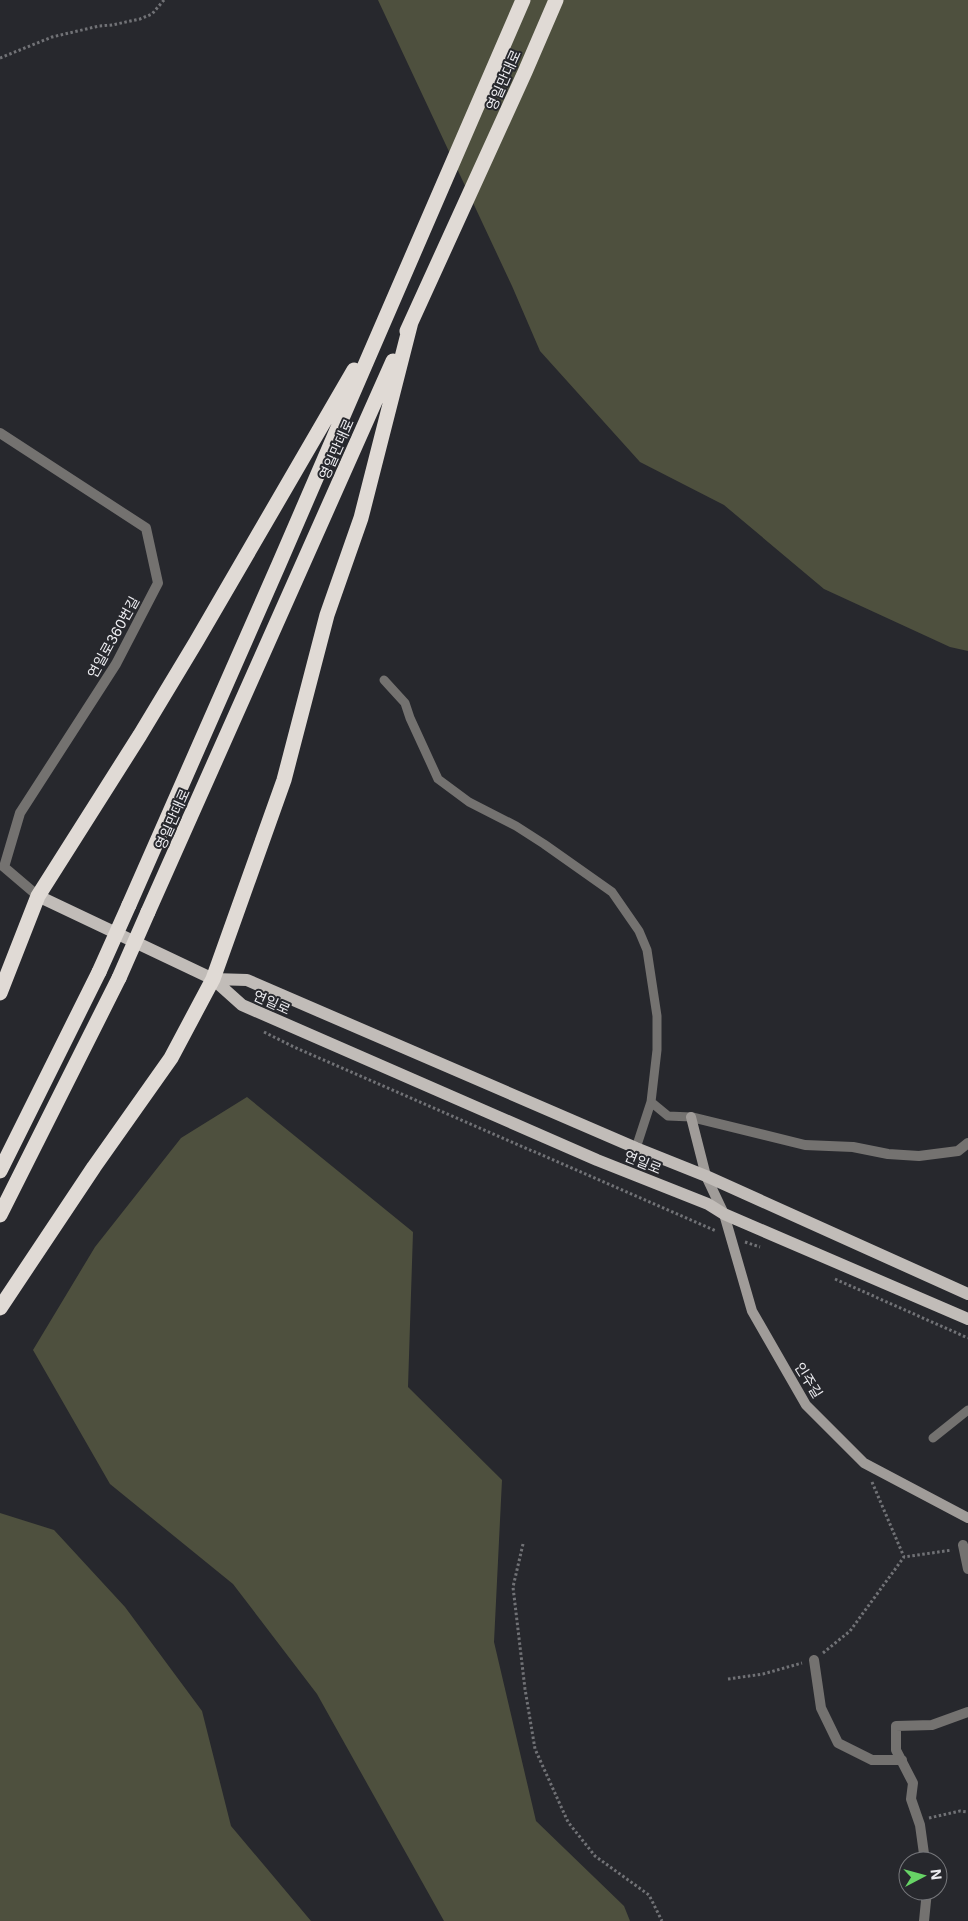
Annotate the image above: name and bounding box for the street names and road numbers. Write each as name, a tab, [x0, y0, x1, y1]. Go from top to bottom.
street label: 영일만대로	[482, 47, 524, 113]
street label: 영일만대로	[315, 416, 357, 482]
street label: 연일로360번길	[84, 593, 142, 681]
street label: 영일만대로	[151, 786, 193, 852]
street label: 연일로	[251, 986, 293, 1018]
street label: 연일로	[622, 1147, 664, 1177]
street label: 인주길	[792, 1359, 826, 1401]

